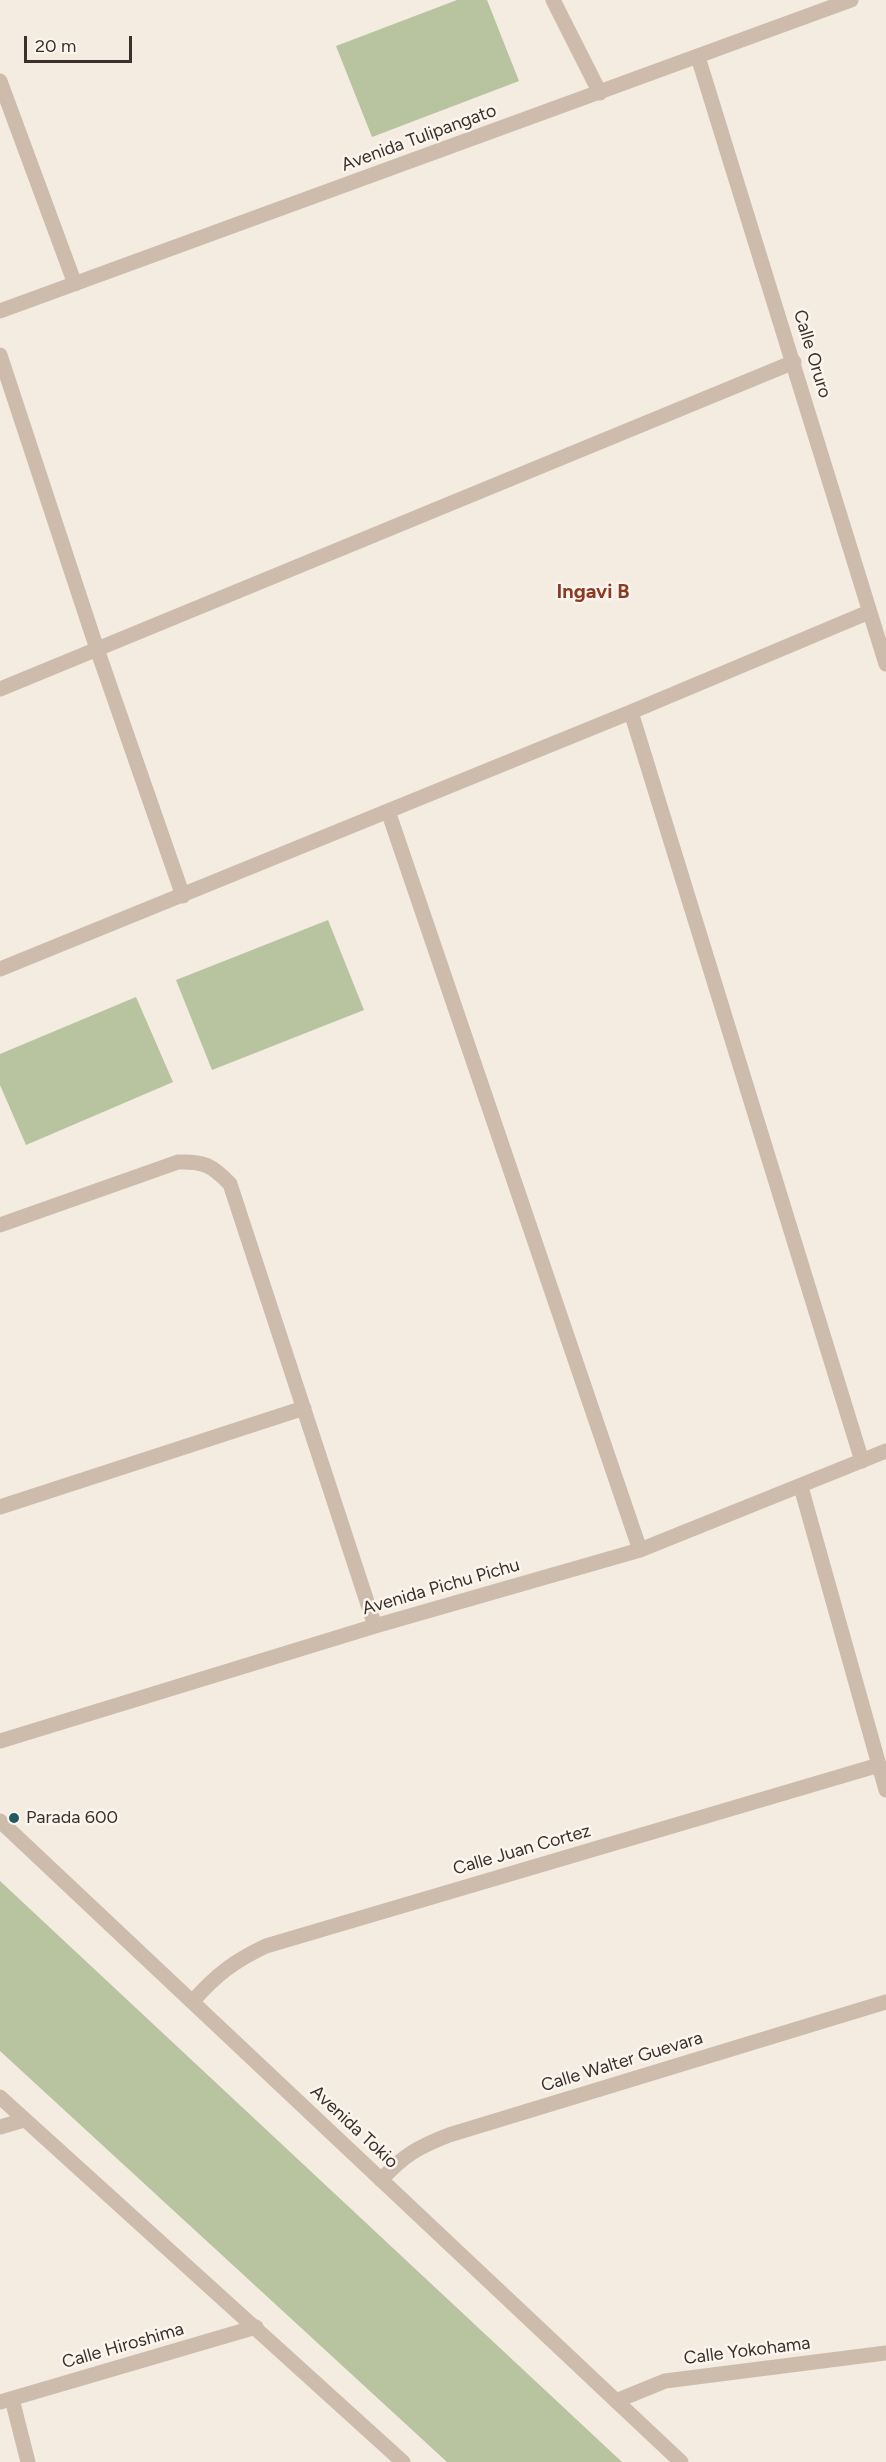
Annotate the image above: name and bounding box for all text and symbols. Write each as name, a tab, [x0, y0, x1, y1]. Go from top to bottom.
scale bar	[27, 24, 135, 62]
text: 20 m	[35, 35, 76, 57]
street label: Avenida Tulipangato	[339, 100, 499, 176]
street label: Calle Oruro	[788, 307, 836, 401]
district label: Ingavi B	[557, 580, 629, 604]
street label: Avenida Pichu Pichu	[360, 1554, 522, 1620]
place label: Parada 600	[26, 1807, 118, 1829]
marker: Parada 600	[7, 1811, 21, 1825]
street label: Calle Juan Cortez	[451, 1820, 593, 1880]
street label: Calle Walter Guevara	[538, 2027, 706, 2097]
street label: Avenida Tokio	[306, 2081, 402, 2173]
street label: Calle Hiroshima	[60, 2318, 186, 2374]
street label: Calle Yokohama	[683, 2333, 811, 2369]

